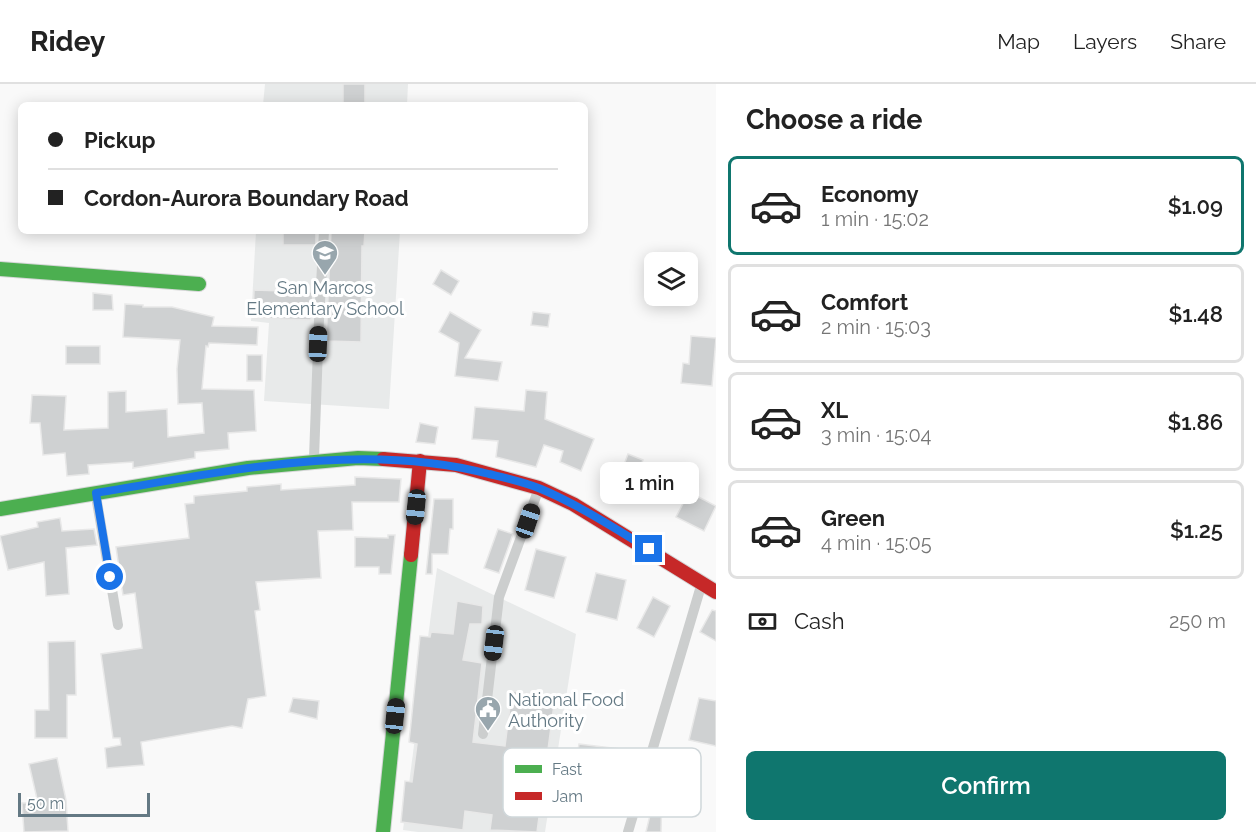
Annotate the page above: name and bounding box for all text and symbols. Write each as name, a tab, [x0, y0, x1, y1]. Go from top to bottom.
text: Ridey	[30, 25, 105, 58]
text: Map	[997, 29, 1040, 54]
text: Layers	[1073, 29, 1137, 54]
text: Share	[1170, 29, 1226, 54]
text: Choose a ride	[746, 104, 922, 135]
text: Pickup	[84, 127, 156, 153]
icon: car	[749, 179, 803, 233]
text: Economy	[821, 181, 919, 207]
text: Cordon-Aurora Boundary Road	[84, 185, 409, 211]
text: $1.09	[1168, 193, 1223, 219]
text: 1 min · 15:02	[821, 207, 929, 231]
school or university icon: San Marcos Elementary School	[310, 238, 340, 276]
map controls	[644, 252, 698, 306]
button: layers	[644, 252, 698, 306]
place label: San Marcos Elementary School	[246, 277, 404, 319]
icon: car	[749, 287, 803, 341]
text: Comfort	[821, 289, 908, 315]
text: $1.48	[1169, 301, 1223, 327]
text: 2 min · 15:03	[821, 315, 931, 339]
car	[308, 326, 328, 362]
icon: car	[749, 395, 803, 449]
text: XL	[821, 397, 848, 423]
text: $1.86	[1168, 409, 1223, 435]
text: 3 min · 15:04	[821, 423, 932, 447]
callout: 1 min	[600, 462, 698, 504]
text: 1 min	[625, 471, 674, 495]
car	[405, 488, 427, 526]
car	[514, 501, 542, 541]
icon: car	[749, 503, 803, 557]
text: Green	[821, 505, 885, 531]
text: $1.25	[1170, 517, 1223, 543]
text: 4 min · 15:05	[821, 531, 932, 555]
route end	[635, 535, 662, 562]
route start	[96, 563, 123, 590]
icon: cash	[746, 605, 779, 638]
text: Cash	[794, 608, 845, 634]
text: 250 m	[1169, 609, 1226, 633]
car	[483, 624, 505, 662]
place label: National Food Authority	[508, 689, 624, 731]
public building icon: National Food Authority	[473, 694, 503, 732]
car	[384, 697, 406, 735]
legend	[503, 748, 701, 817]
button: Confirm	[746, 751, 1226, 820]
text: Fast	[552, 760, 583, 779]
text: Jam	[552, 787, 583, 806]
scale bar	[18, 790, 150, 818]
text: 50 m	[27, 794, 64, 813]

